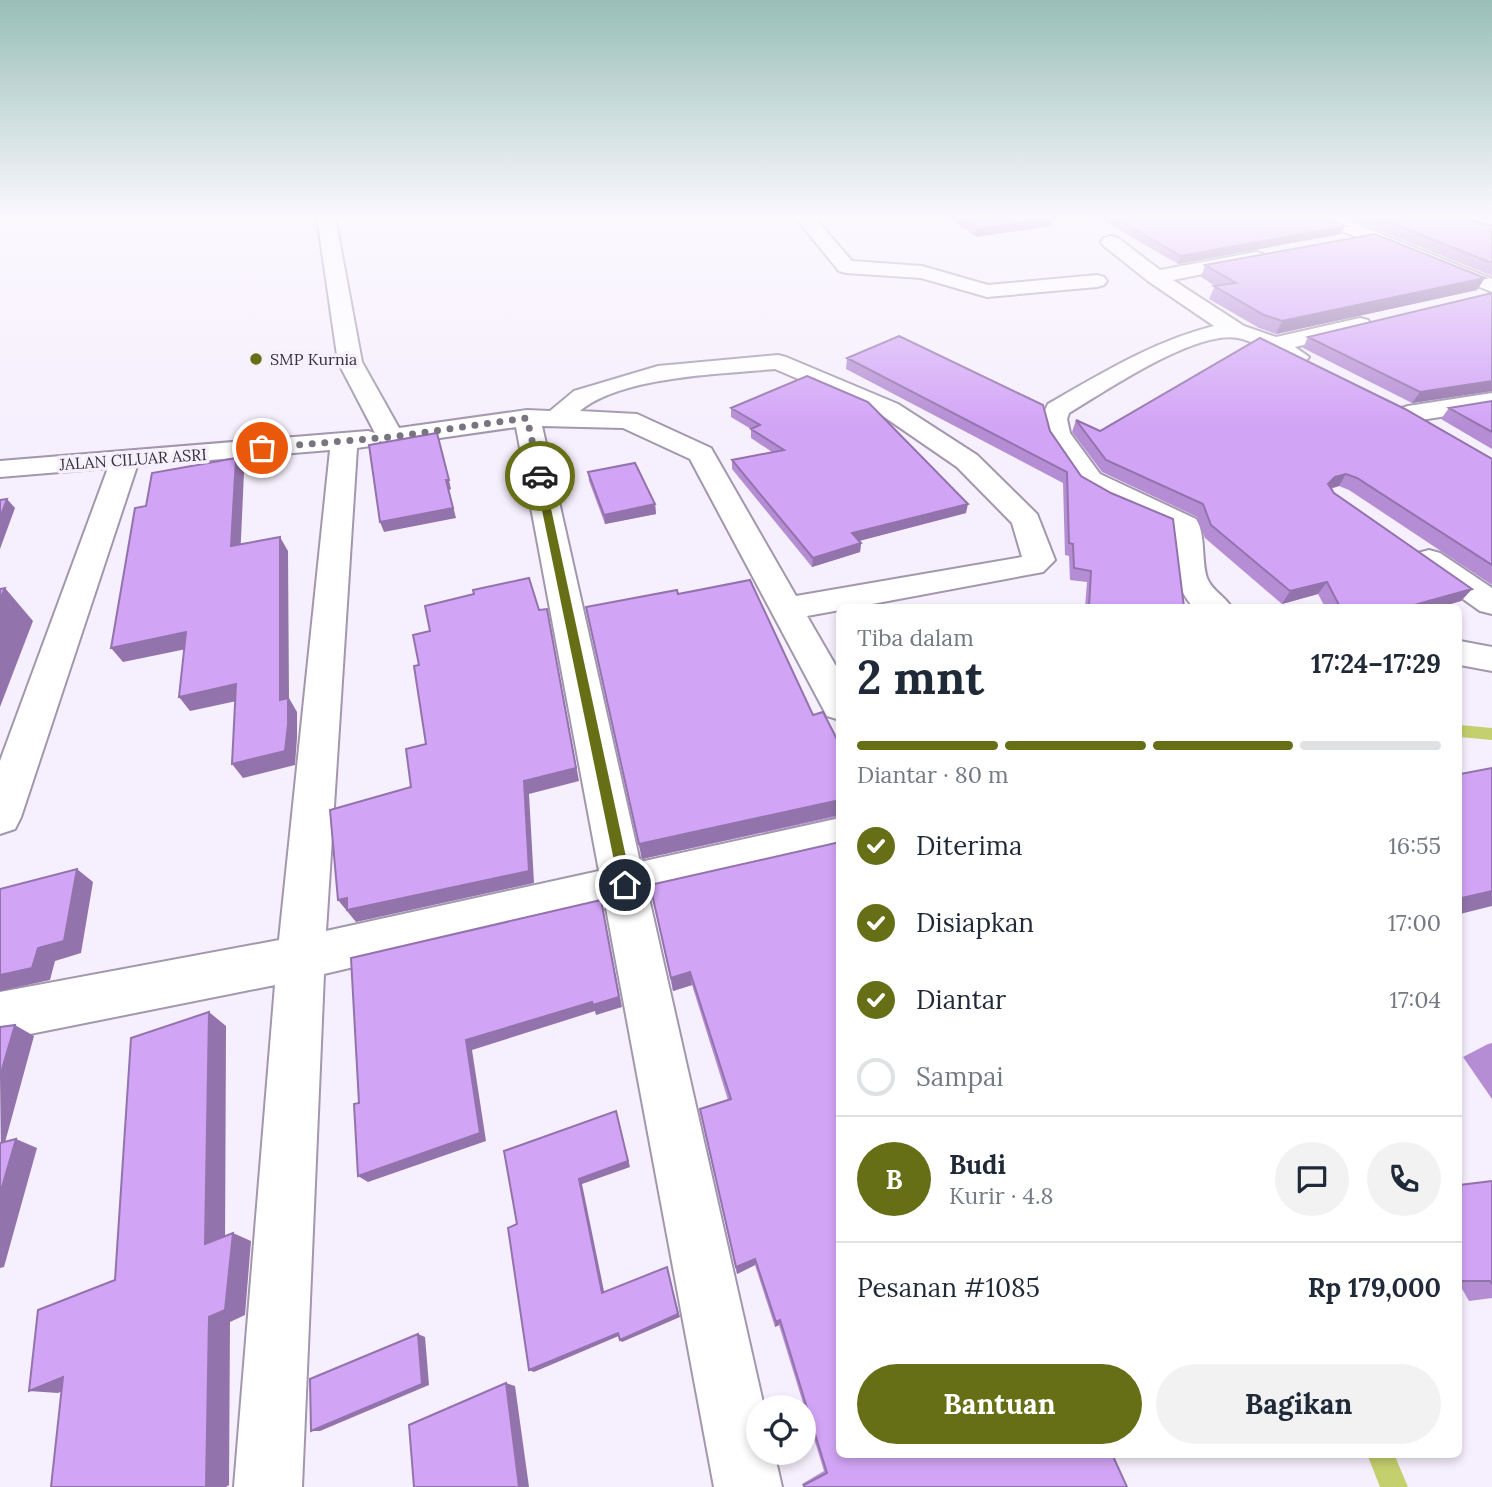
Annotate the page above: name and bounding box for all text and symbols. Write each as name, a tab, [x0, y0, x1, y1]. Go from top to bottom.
place label: SMP Kurnia	[270, 349, 357, 369]
marker: SMP Kurnia	[248, 351, 264, 367]
pin	[232, 418, 292, 478]
icon: bag	[243, 429, 281, 467]
courier	[505, 441, 575, 511]
street label: JALAN CILUAR ASRI	[58, 444, 207, 474]
icon: car	[521, 457, 559, 495]
text: Tiba dalam	[857, 623, 974, 652]
text: 17:24–17:29	[1311, 647, 1441, 680]
text: 2 mnt	[857, 648, 984, 707]
text: Diantar · 80 m	[857, 760, 1009, 789]
icon: check	[857, 827, 895, 865]
text: Diterima	[916, 829, 1022, 862]
text: 16:55	[1389, 831, 1441, 860]
pin	[595, 855, 655, 915]
icon: home	[606, 866, 644, 904]
icon: check	[857, 904, 895, 942]
text: Disiapkan	[916, 906, 1034, 939]
text: 17:00	[1388, 908, 1441, 937]
icon: check	[857, 981, 895, 1019]
text: Diantar	[916, 983, 1006, 1016]
text: 17:04	[1390, 985, 1441, 1014]
text: Sampai	[916, 1060, 1004, 1093]
button: chat	[1275, 1142, 1349, 1216]
button: phone	[1367, 1142, 1441, 1216]
text: Budi	[949, 1148, 1006, 1181]
text: B	[885, 1163, 903, 1196]
text: Kurir · 4.8	[949, 1181, 1054, 1210]
text: Pesanan #1085	[857, 1271, 1040, 1304]
text: Rp 179,000	[1308, 1271, 1441, 1304]
button: Bantuan	[857, 1364, 1142, 1444]
button: Bagikan	[1156, 1364, 1441, 1444]
map controls	[746, 1395, 816, 1465]
button: locate	[746, 1395, 816, 1465]

